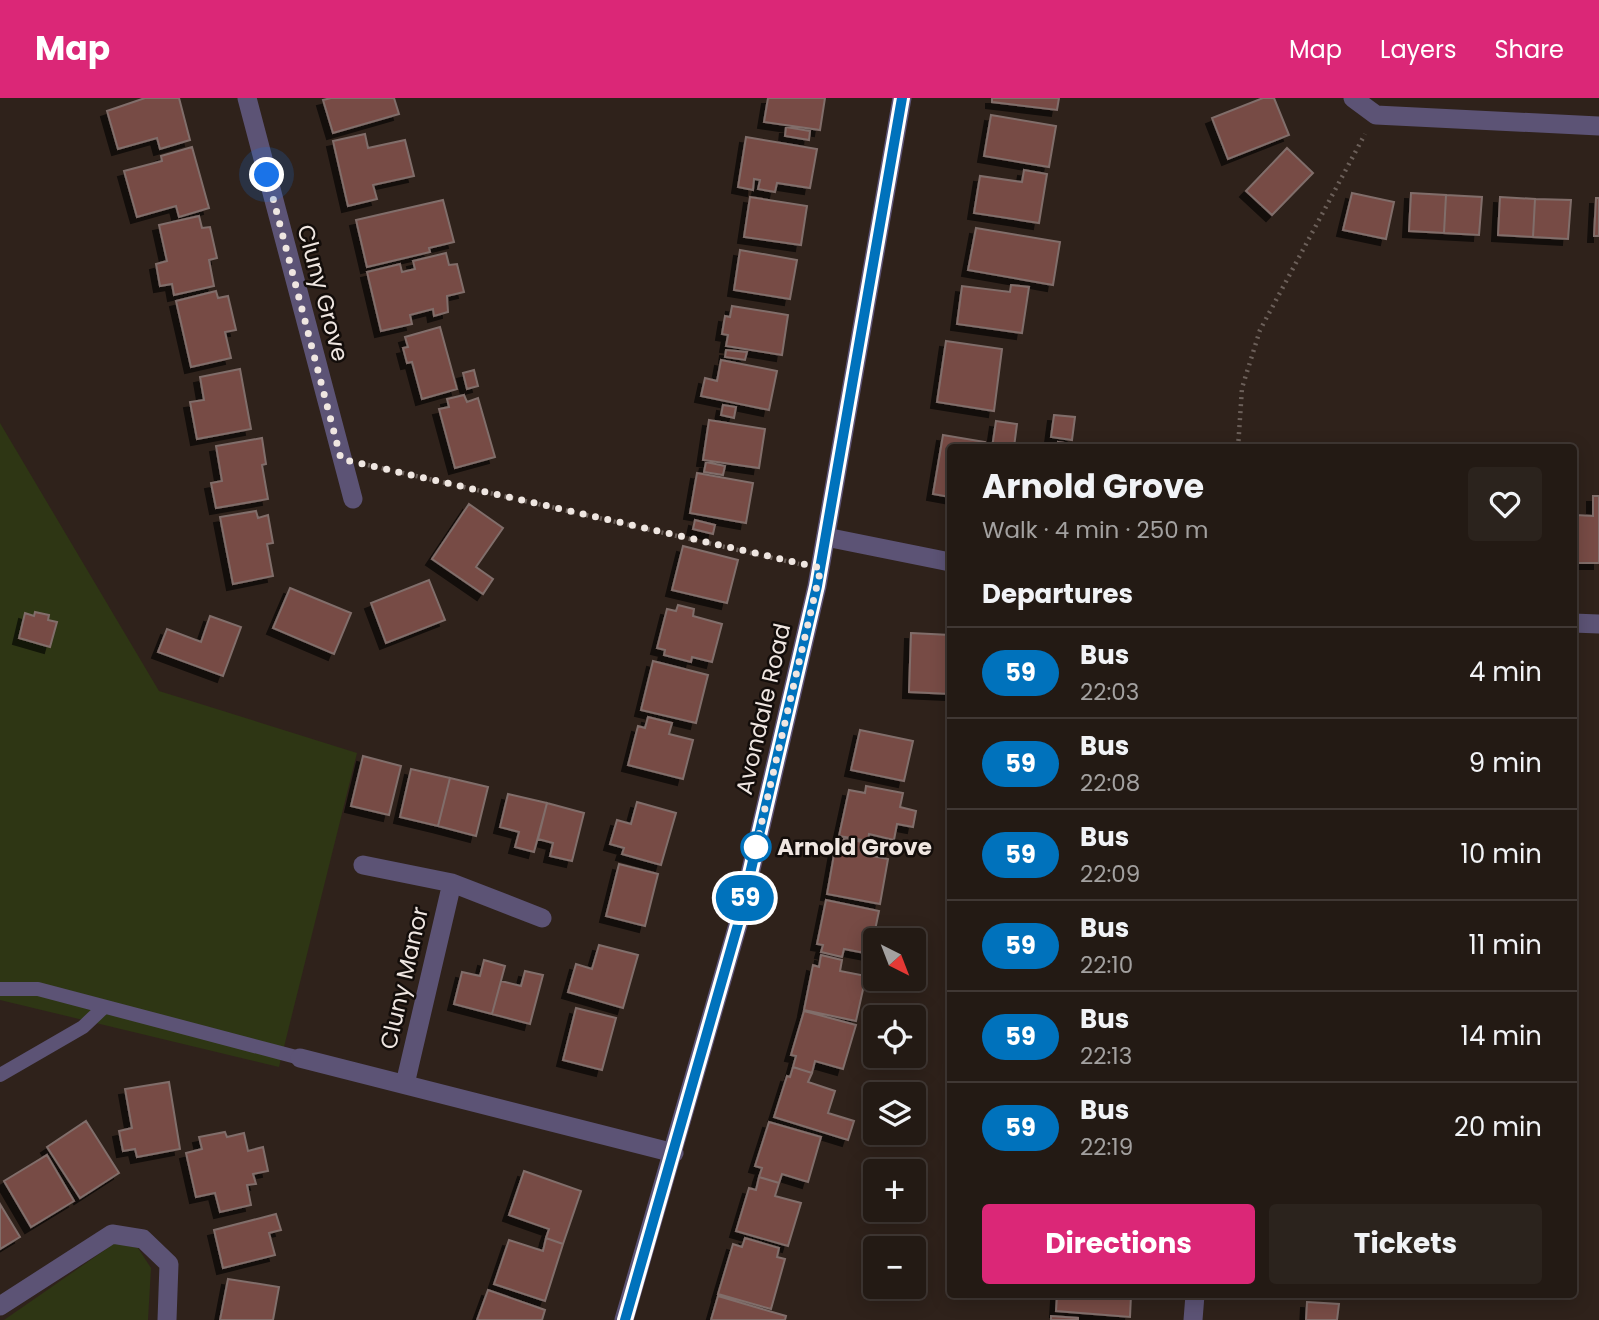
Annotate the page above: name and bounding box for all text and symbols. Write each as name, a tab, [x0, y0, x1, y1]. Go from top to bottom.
text: Map	[35, 25, 110, 72]
text: Map	[1289, 33, 1342, 66]
text: Layers	[1380, 33, 1456, 66]
text: Share	[1494, 33, 1564, 66]
your location	[249, 157, 284, 192]
street label: Cluny Grove	[289, 221, 357, 365]
text: Arnold Grove	[982, 463, 1204, 510]
button: heart	[1468, 467, 1542, 541]
text: Walk · 4 min · 250 m	[982, 514, 1208, 546]
text: Departures	[982, 576, 1133, 612]
street label: Avondale Road	[728, 620, 798, 798]
text: Bus	[1080, 637, 1129, 673]
text: 4 min	[1469, 654, 1542, 690]
text: 59	[1005, 656, 1036, 689]
text: 22:03	[1080, 676, 1139, 708]
text: Bus	[1080, 728, 1129, 764]
text: 9 min	[1469, 745, 1542, 781]
text: 59	[1005, 747, 1036, 780]
text: 22:08	[1080, 767, 1140, 799]
text: Bus	[1080, 819, 1129, 855]
place label: Arnold Grove	[777, 831, 932, 863]
marker: Arnold Grove	[741, 832, 771, 862]
text: 10 min	[1461, 836, 1542, 872]
text: 59	[1005, 838, 1036, 871]
text: 22:09	[1080, 858, 1140, 890]
line badge: 59	[714, 875, 776, 921]
text: 59	[730, 881, 760, 914]
street label: Cluny Manor	[372, 904, 436, 1052]
text: Bus	[1080, 910, 1129, 946]
text: 11 min	[1469, 927, 1542, 963]
north arrow	[863, 928, 926, 990]
map controls	[863, 928, 926, 1299]
text: 59	[1005, 929, 1036, 962]
text: 22:10	[1080, 949, 1133, 981]
text: Bus	[1080, 1001, 1129, 1037]
button: locate	[863, 1005, 926, 1068]
text: 14 min	[1461, 1018, 1542, 1054]
text: 59	[1005, 1020, 1036, 1053]
text: 22:13	[1080, 1040, 1132, 1072]
button: layers	[863, 1082, 926, 1145]
text: Bus	[1080, 1092, 1129, 1128]
text: 20 min	[1454, 1109, 1542, 1145]
text: 59	[1005, 1111, 1036, 1144]
text: 22:19	[1080, 1131, 1133, 1163]
button: +	[863, 1159, 926, 1222]
button: Directions	[982, 1204, 1255, 1284]
button: Tickets	[1269, 1204, 1542, 1284]
button: −	[863, 1236, 926, 1299]

